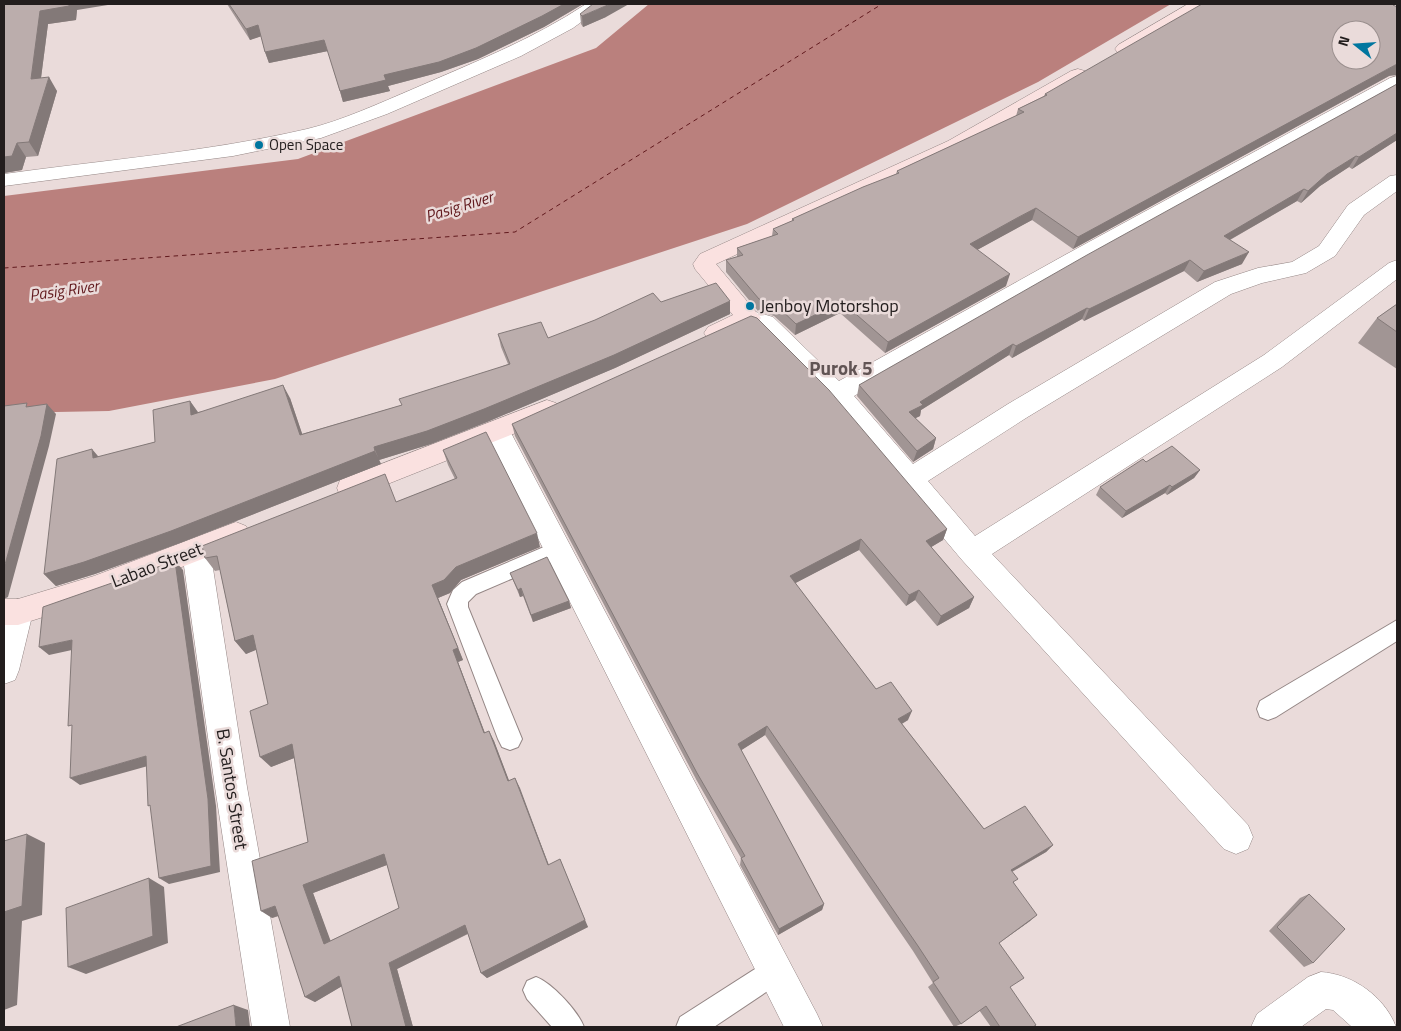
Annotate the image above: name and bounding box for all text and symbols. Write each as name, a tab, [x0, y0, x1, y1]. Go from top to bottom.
north arrow	[1331, 20, 1381, 70]
text: N	[1332, 33, 1355, 49]
place label: Open Space	[269, 133, 343, 156]
marker: Open Space	[253, 139, 265, 151]
water label: Pasig River	[422, 184, 498, 228]
water label: Pasig River	[28, 273, 102, 307]
place label: Jenboy Motorshop	[760, 292, 899, 319]
marker: Jenboy Motorshop	[744, 300, 756, 312]
district label: Purok 5	[809, 353, 873, 382]
street label: Labao Street	[107, 534, 207, 594]
street label: B. Santos Street	[210, 727, 255, 852]

